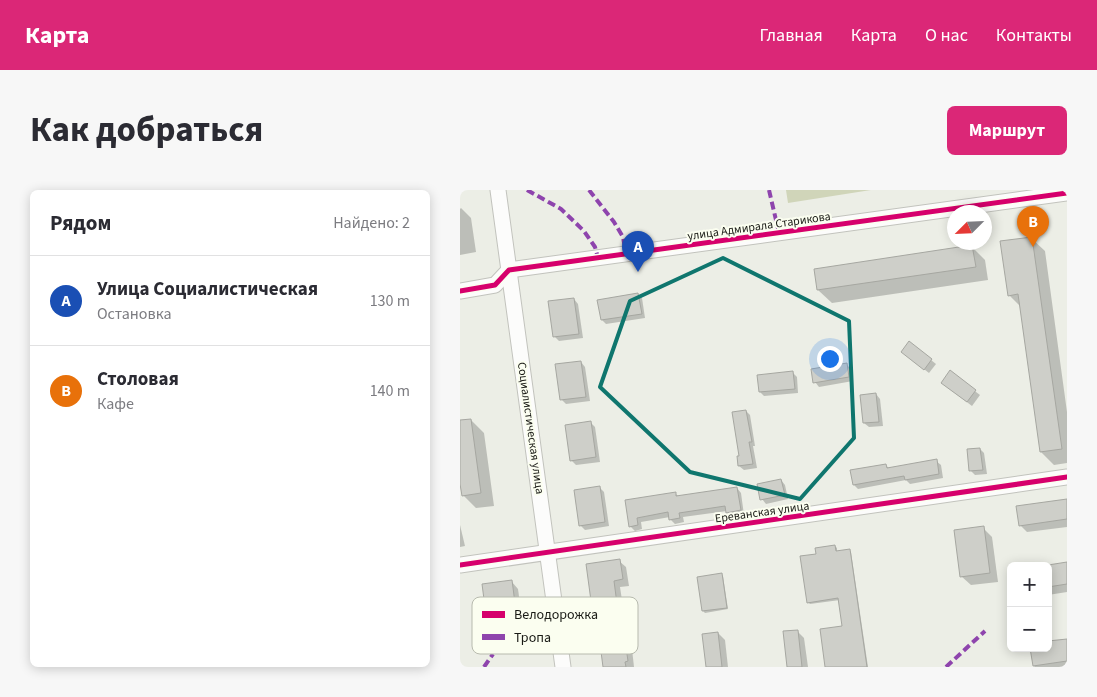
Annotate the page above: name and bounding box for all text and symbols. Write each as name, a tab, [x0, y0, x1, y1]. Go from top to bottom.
text: Карта	[25, 18, 89, 53]
text: Главная	[760, 23, 823, 48]
text: Карта	[851, 23, 897, 48]
text: О нас	[925, 23, 968, 48]
text: Контакты	[996, 23, 1072, 48]
text: Как добраться	[30, 105, 263, 155]
button: Маршрут	[947, 106, 1067, 155]
north arrow	[947, 205, 992, 250]
pin: B	[1017, 206, 1049, 247]
text: Рядом	[50, 208, 111, 238]
street label: улица Адмирала Старикова	[686, 208, 832, 245]
text: Найдено: 2	[333, 212, 410, 234]
pin: A	[622, 231, 654, 272]
text: Улица Социалистическая	[97, 276, 318, 303]
text: A	[61, 290, 71, 312]
text: 130 m	[370, 290, 410, 312]
text: Остановка	[97, 303, 171, 325]
your location	[817, 346, 843, 372]
street label: Социалистическая улица	[513, 361, 548, 495]
text: Столовая	[97, 366, 179, 393]
text: B	[61, 380, 71, 402]
text: 140 m	[370, 380, 410, 402]
text: Кафе	[97, 393, 134, 415]
street label: Ереванская улица	[714, 497, 810, 528]
map controls	[1007, 562, 1052, 652]
button: +	[1007, 562, 1052, 607]
legend	[472, 597, 638, 654]
text: Велодорожка	[514, 605, 598, 625]
button: −	[1007, 607, 1052, 652]
text: Тропа	[514, 628, 551, 648]

